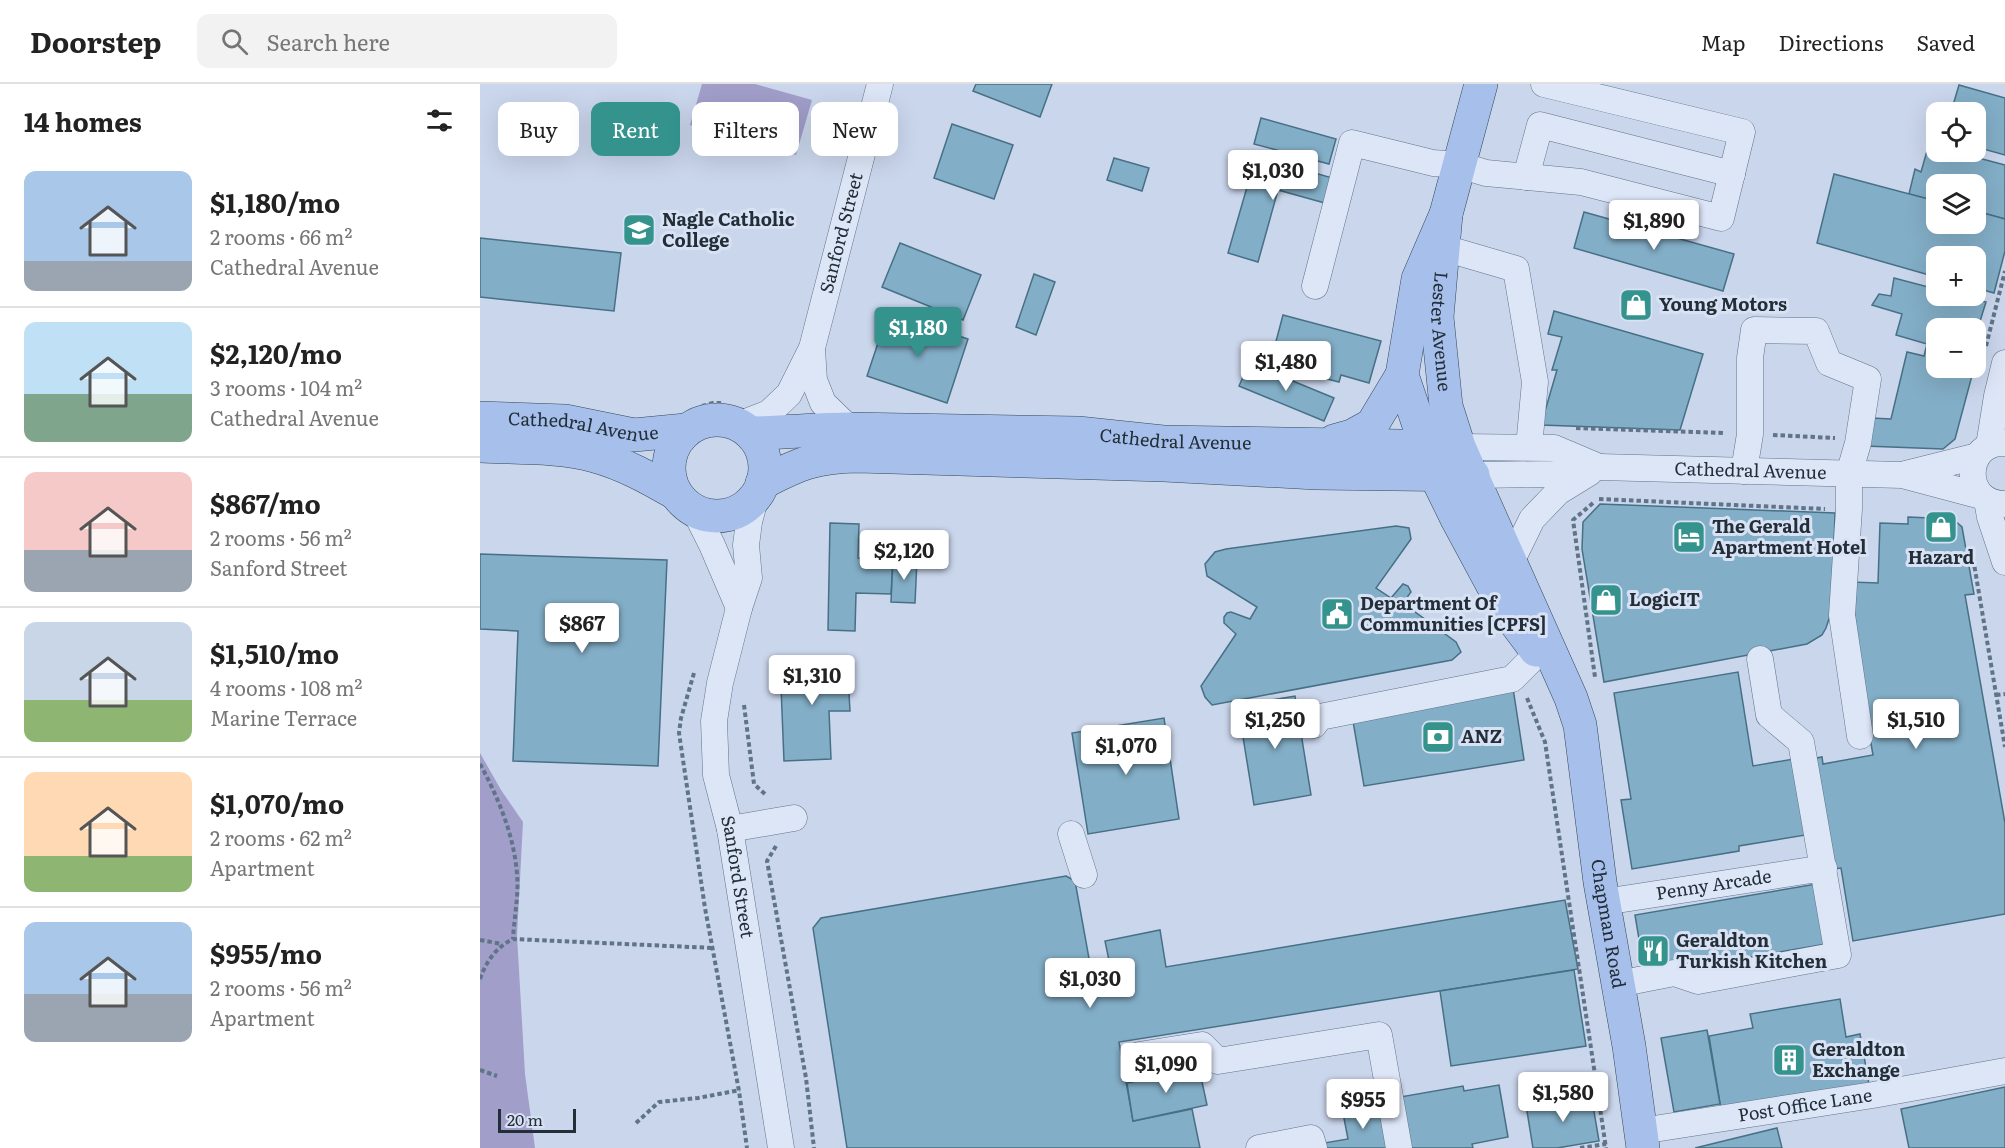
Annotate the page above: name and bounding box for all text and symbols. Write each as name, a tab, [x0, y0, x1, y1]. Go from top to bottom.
search box	[197, 14, 617, 68]
text: Doorstep	[30, 20, 161, 62]
icon: search	[218, 25, 251, 58]
text: Search here	[266, 25, 390, 58]
text: Map	[1701, 26, 1746, 57]
text: Directions	[1779, 26, 1884, 57]
text: Saved	[1917, 26, 1975, 57]
text: 14 homes	[24, 101, 142, 140]
chip: Buy	[498, 102, 579, 156]
chip: Rent	[591, 102, 680, 156]
chip: Filters	[692, 102, 799, 156]
chip: New	[811, 102, 898, 156]
map controls	[1926, 102, 1986, 378]
button: locate	[1926, 102, 1986, 162]
icon: filters	[423, 104, 456, 137]
pin: $1,030	[1224, 150, 1322, 201]
text: $1,030	[1242, 154, 1304, 184]
street label: Sanford Street	[812, 169, 869, 296]
button: layers	[1926, 174, 1986, 234]
text: $1,180/mo	[210, 182, 340, 221]
icon: home	[72, 195, 144, 267]
pin: $1,890	[1605, 200, 1703, 251]
text: $1,890	[1623, 204, 1685, 234]
place label: Nagle Catholic College	[662, 205, 795, 253]
school or university icon: Nagle Catholic College	[621, 212, 657, 248]
text: 2 rooms · 66 m²	[210, 221, 352, 251]
button: +	[1926, 246, 1986, 306]
text: Cathedral Avenue	[210, 251, 379, 281]
street label: Lester Avenue	[1425, 271, 1459, 393]
shop icon: Young Motors	[1618, 287, 1654, 323]
place label: Young Motors	[1659, 290, 1787, 317]
pin: $1,180	[869, 307, 967, 358]
text: $1,180	[888, 311, 948, 341]
button: −	[1926, 318, 1986, 378]
text: $2,120/mo	[210, 333, 342, 372]
pin: $1,480	[1237, 341, 1335, 392]
text: $1,480	[1255, 345, 1317, 375]
icon: home	[72, 346, 144, 418]
text: 3 rooms · 104 m²	[210, 372, 362, 402]
text: Cathedral Avenue	[210, 402, 379, 432]
street label: Cathedral Avenue	[508, 404, 660, 448]
street label: Cathedral Avenue	[1098, 420, 1252, 455]
street label: Cathedral Avenue	[1674, 454, 1827, 485]
text: $867/mo	[210, 483, 321, 522]
icon: home	[72, 496, 144, 568]
shop icon: Hazard	[1923, 509, 1959, 545]
place label: The Gerald Apartment Hotel	[1712, 512, 1867, 560]
hotel icon: The Gerald Apartment Hotel	[1671, 519, 1707, 555]
text: 2 rooms · 56 m²	[210, 522, 352, 552]
pin: $2,120	[855, 530, 953, 581]
text: $2,120	[874, 534, 934, 564]
place label: Hazard	[1908, 543, 1975, 570]
text: Sanford Street	[210, 552, 347, 582]
shop icon: LogicIT	[1588, 582, 1624, 618]
place label: LogicIT	[1629, 585, 1701, 612]
place label: Department Of Communities [CPFS]	[1360, 589, 1546, 637]
public building icon: Department Of Communities [CPFS]	[1319, 596, 1355, 632]
pin: $867	[546, 603, 618, 654]
text: $867	[559, 607, 605, 637]
text: $1,510/mo	[210, 633, 339, 672]
icon: home	[72, 646, 144, 718]
pin: $1,310	[763, 655, 861, 706]
text: $1,310	[783, 659, 841, 689]
text: 4 rooms · 108 m²	[210, 672, 362, 702]
pin: $1,250	[1226, 699, 1324, 750]
pin: $1,510	[1867, 699, 1965, 750]
text: Marine Terrace	[210, 702, 357, 732]
text: $1,250	[1245, 703, 1305, 733]
text: $1,510	[1887, 703, 1945, 733]
bank icon: ANZ	[1420, 719, 1456, 755]
place label: ANZ	[1461, 722, 1502, 749]
pin: $1,070	[1077, 725, 1175, 776]
text: $1,070	[1095, 729, 1157, 759]
text: $1,070/mo	[210, 783, 344, 822]
icon: home	[72, 796, 144, 868]
street label: Sanford Street	[715, 812, 762, 941]
text: 2 rooms · 62 m²	[210, 822, 352, 852]
text: Apartment	[210, 852, 315, 882]
street label: Chapman Road	[1585, 857, 1634, 991]
street label: Penny Arcade	[1654, 861, 1773, 906]
place label: Geraldton Turkish Kitchen	[1676, 926, 1828, 974]
text: $955/mo	[210, 933, 322, 972]
restaurant icon: Geraldton Turkish Kitchen	[1635, 933, 1671, 969]
icon: home	[72, 946, 144, 1018]
pin: $1,030	[1041, 958, 1139, 1009]
text: $1,030	[1059, 962, 1121, 992]
text: 2 rooms · 56 m²	[210, 972, 352, 1002]
text: Apartment	[210, 1002, 315, 1032]
place label: Geraldton Exchange	[1812, 1035, 1906, 1083]
building icon: Geraldton Exchange	[1771, 1042, 1807, 1078]
pin: $1,090	[1117, 1043, 1215, 1094]
text: $1,090	[1135, 1047, 1197, 1077]
pin: $1,580	[1514, 1072, 1612, 1123]
text: $1,580	[1532, 1076, 1594, 1106]
pin: $955	[1327, 1079, 1399, 1130]
street label: Post Office Lane	[1736, 1080, 1874, 1128]
text: $955	[1340, 1083, 1386, 1113]
scale bar	[498, 1106, 576, 1134]
text: 20 m	[507, 1107, 543, 1131]

